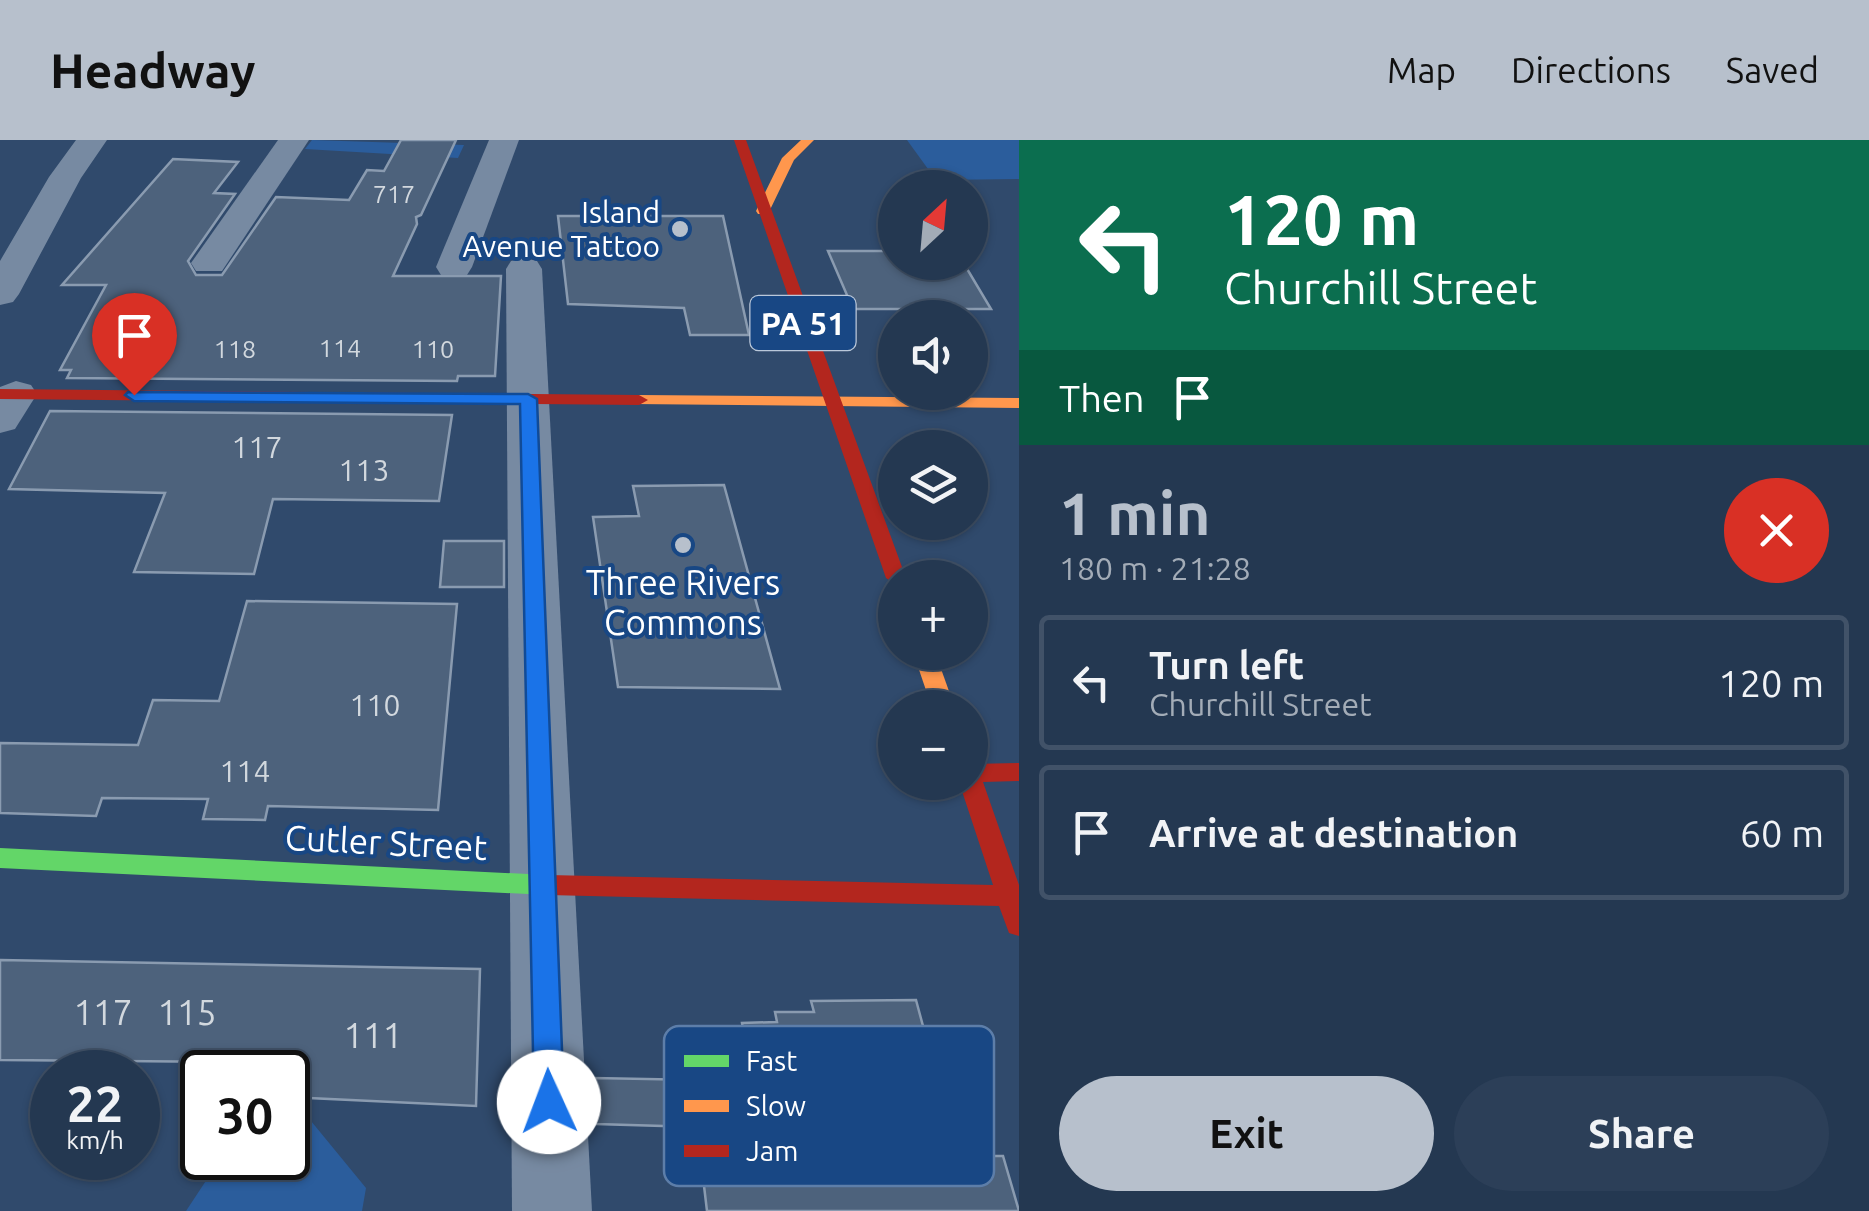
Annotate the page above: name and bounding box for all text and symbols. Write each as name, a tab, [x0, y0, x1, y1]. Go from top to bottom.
text: Headway	[50, 43, 256, 97]
text: Map	[1387, 50, 1456, 90]
text: Directions	[1511, 50, 1671, 90]
text: Saved	[1726, 50, 1819, 90]
north arrow	[878, 170, 988, 280]
map controls	[878, 170, 988, 800]
house number: 717	[373, 180, 415, 208]
icon: left	[1059, 180, 1189, 310]
text: 120 m	[1224, 180, 1419, 258]
place label: Island Avenue Tattoo	[463, 195, 660, 263]
marker: Island Avenue Tattoo	[669, 218, 691, 240]
text: Churchill Street	[1224, 262, 1537, 313]
pin	[92, 293, 177, 396]
road number: PA 51	[750, 296, 856, 350]
button: sound	[878, 300, 988, 410]
icon: arrive	[107, 308, 162, 363]
house number: 114	[319, 334, 361, 362]
house number: 118	[214, 335, 256, 363]
house number: 110	[412, 335, 454, 363]
icon: arrive	[1165, 370, 1220, 425]
text: Then	[1059, 377, 1145, 419]
house number: 117	[232, 430, 282, 464]
button: layers	[878, 430, 988, 540]
house number: 113	[339, 453, 389, 487]
button: close	[1724, 478, 1829, 583]
text: 1 min	[1059, 479, 1211, 546]
marker: Three Rivers Commons	[672, 534, 694, 556]
text: 180 m · 21:28	[1059, 550, 1251, 586]
button: +	[878, 560, 988, 670]
place label: Three Rivers Commons	[586, 562, 780, 642]
text: Turn left	[1149, 644, 1304, 686]
icon: left	[1064, 655, 1119, 710]
text: 120 m	[1718, 662, 1824, 704]
text: Churchill Street	[1149, 686, 1372, 722]
house number: 110	[350, 688, 400, 722]
button: −	[878, 690, 988, 800]
house number: 114	[220, 754, 270, 788]
icon: arrive	[1064, 805, 1119, 860]
text: Arrive at destination	[1149, 812, 1518, 854]
text: 60 m	[1740, 812, 1824, 854]
street label: Cutler Street	[284, 817, 488, 867]
house number: 117	[73, 992, 133, 1032]
house number: 115	[157, 992, 217, 1032]
house number: 111	[343, 1015, 403, 1055]
legend	[664, 1026, 994, 1186]
text: Fast	[746, 1045, 797, 1076]
speed limit sign: 30	[180, 1050, 310, 1180]
position arrow	[497, 1050, 601, 1154]
text: 22	[67, 1075, 123, 1131]
button: Exit	[1059, 1076, 1434, 1191]
button: Share	[1454, 1076, 1829, 1191]
text: Slow	[746, 1090, 806, 1121]
text: km/h	[66, 1126, 124, 1154]
text: Jam	[746, 1135, 798, 1166]

